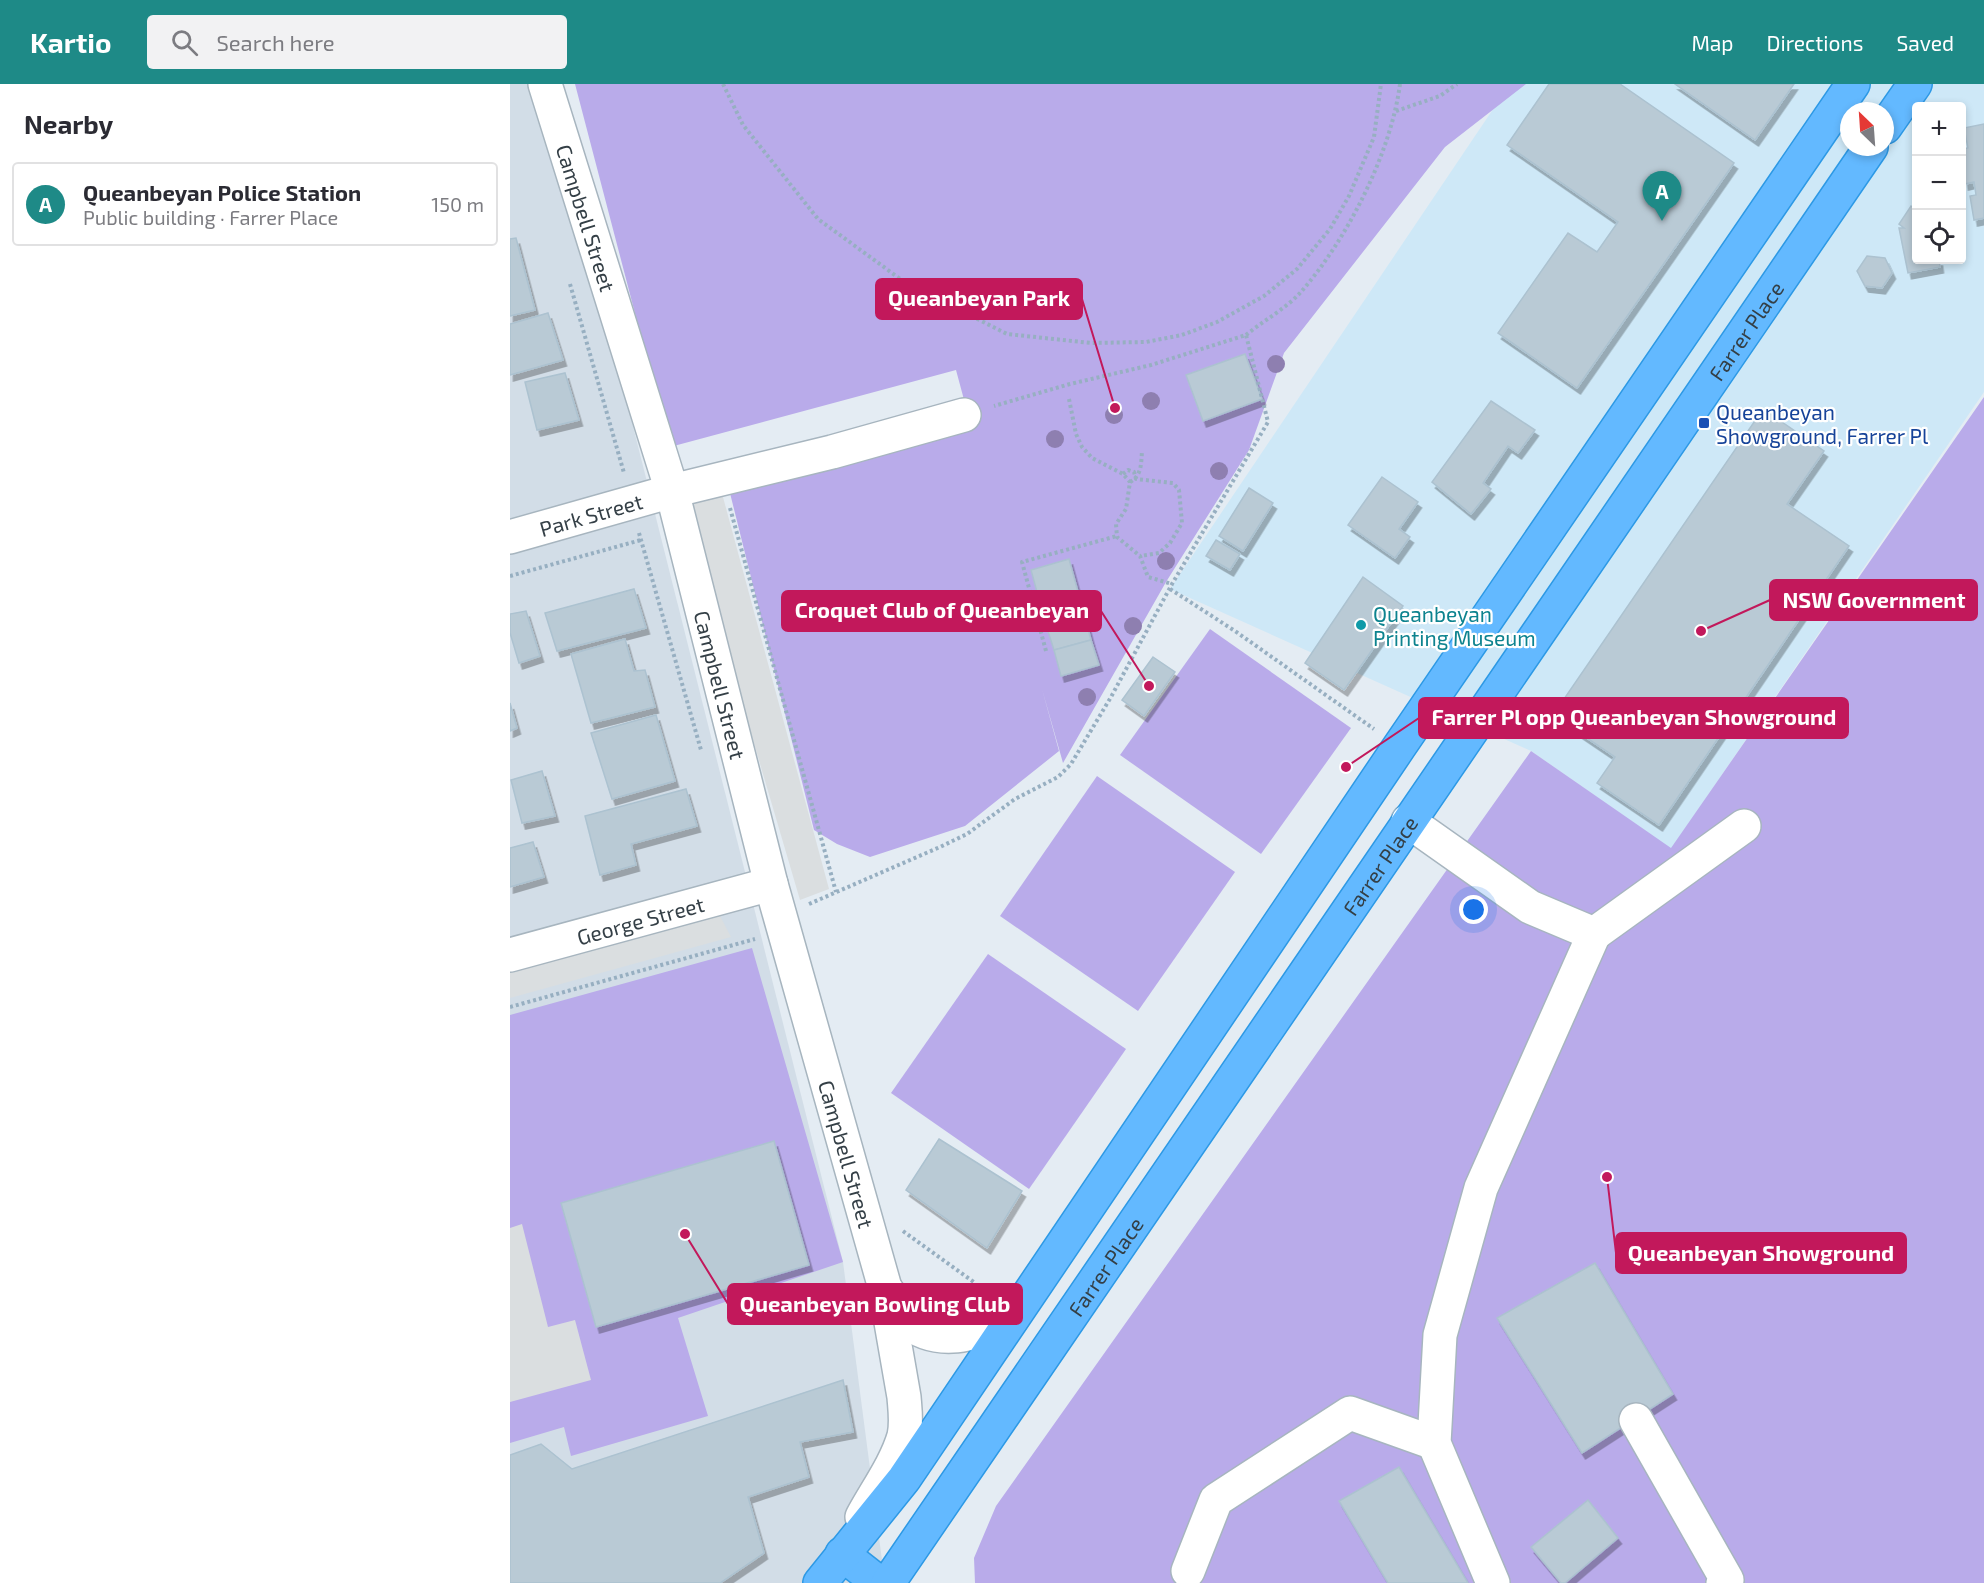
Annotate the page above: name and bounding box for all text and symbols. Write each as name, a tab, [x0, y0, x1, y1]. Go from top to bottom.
search box	[147, 15, 567, 69]
text: Kartio	[30, 25, 111, 59]
icon: search	[168, 26, 201, 59]
text: Search here	[216, 29, 335, 55]
text: Map	[1691, 30, 1734, 55]
text: Directions	[1767, 30, 1863, 55]
text: Saved	[1896, 30, 1954, 55]
north arrow	[1840, 102, 1894, 156]
map controls	[1912, 102, 1966, 264]
button: +	[1912, 102, 1966, 156]
text: Nearby	[24, 108, 113, 139]
street label: Campbell Street	[552, 141, 621, 294]
button: −	[1912, 156, 1966, 210]
pin: A	[1642, 172, 1682, 221]
text: Queanbeyan Police Station	[83, 179, 361, 205]
text: A	[39, 192, 52, 216]
text: 150 m	[431, 192, 484, 216]
text: Public building · Farrer Place	[83, 205, 338, 229]
button: locate	[1912, 210, 1966, 264]
street label: Farrer Place	[1703, 276, 1788, 385]
callout: Queanbeyan Park	[876, 279, 1082, 319]
text: Queanbeyan Park	[888, 284, 1071, 311]
place label: Queanbeyan Showground, Farrer Pl	[1716, 399, 1929, 448]
marker: Queanbeyan Showground, Farrer Pl	[1697, 416, 1711, 430]
street label: Park Street	[536, 488, 645, 541]
callout: NSW Government	[1770, 580, 1977, 620]
text: NSW Government	[1782, 586, 1966, 612]
callout: Croquet Club of Queanbeyan	[782, 591, 1101, 631]
text: Croquet Club of Queanbeyan	[795, 596, 1089, 623]
place label: Queanbeyan Printing Museum	[1373, 601, 1536, 650]
street label: Campbell Street	[690, 608, 752, 762]
marker: Queanbeyan Printing Museum	[1354, 618, 1368, 632]
callout: Farrer Pl opp Queanbeyan Showground	[1419, 698, 1848, 738]
text: Farrer Pl opp Queanbeyan Showground	[1432, 703, 1836, 730]
street label: Farrer Place	[1337, 811, 1422, 919]
street label: George Street	[574, 890, 707, 949]
your location	[1459, 895, 1488, 924]
street label: Campbell Street	[814, 1077, 880, 1231]
street label: Farrer Place	[1062, 1212, 1148, 1320]
callout: Queanbeyan Showground	[1616, 1233, 1906, 1273]
text: Queanbeyan Showground	[1628, 1239, 1894, 1266]
callout: Queanbeyan Bowling Club	[728, 1284, 1022, 1324]
text: Queanbeyan Bowling Club	[740, 1290, 1010, 1317]

